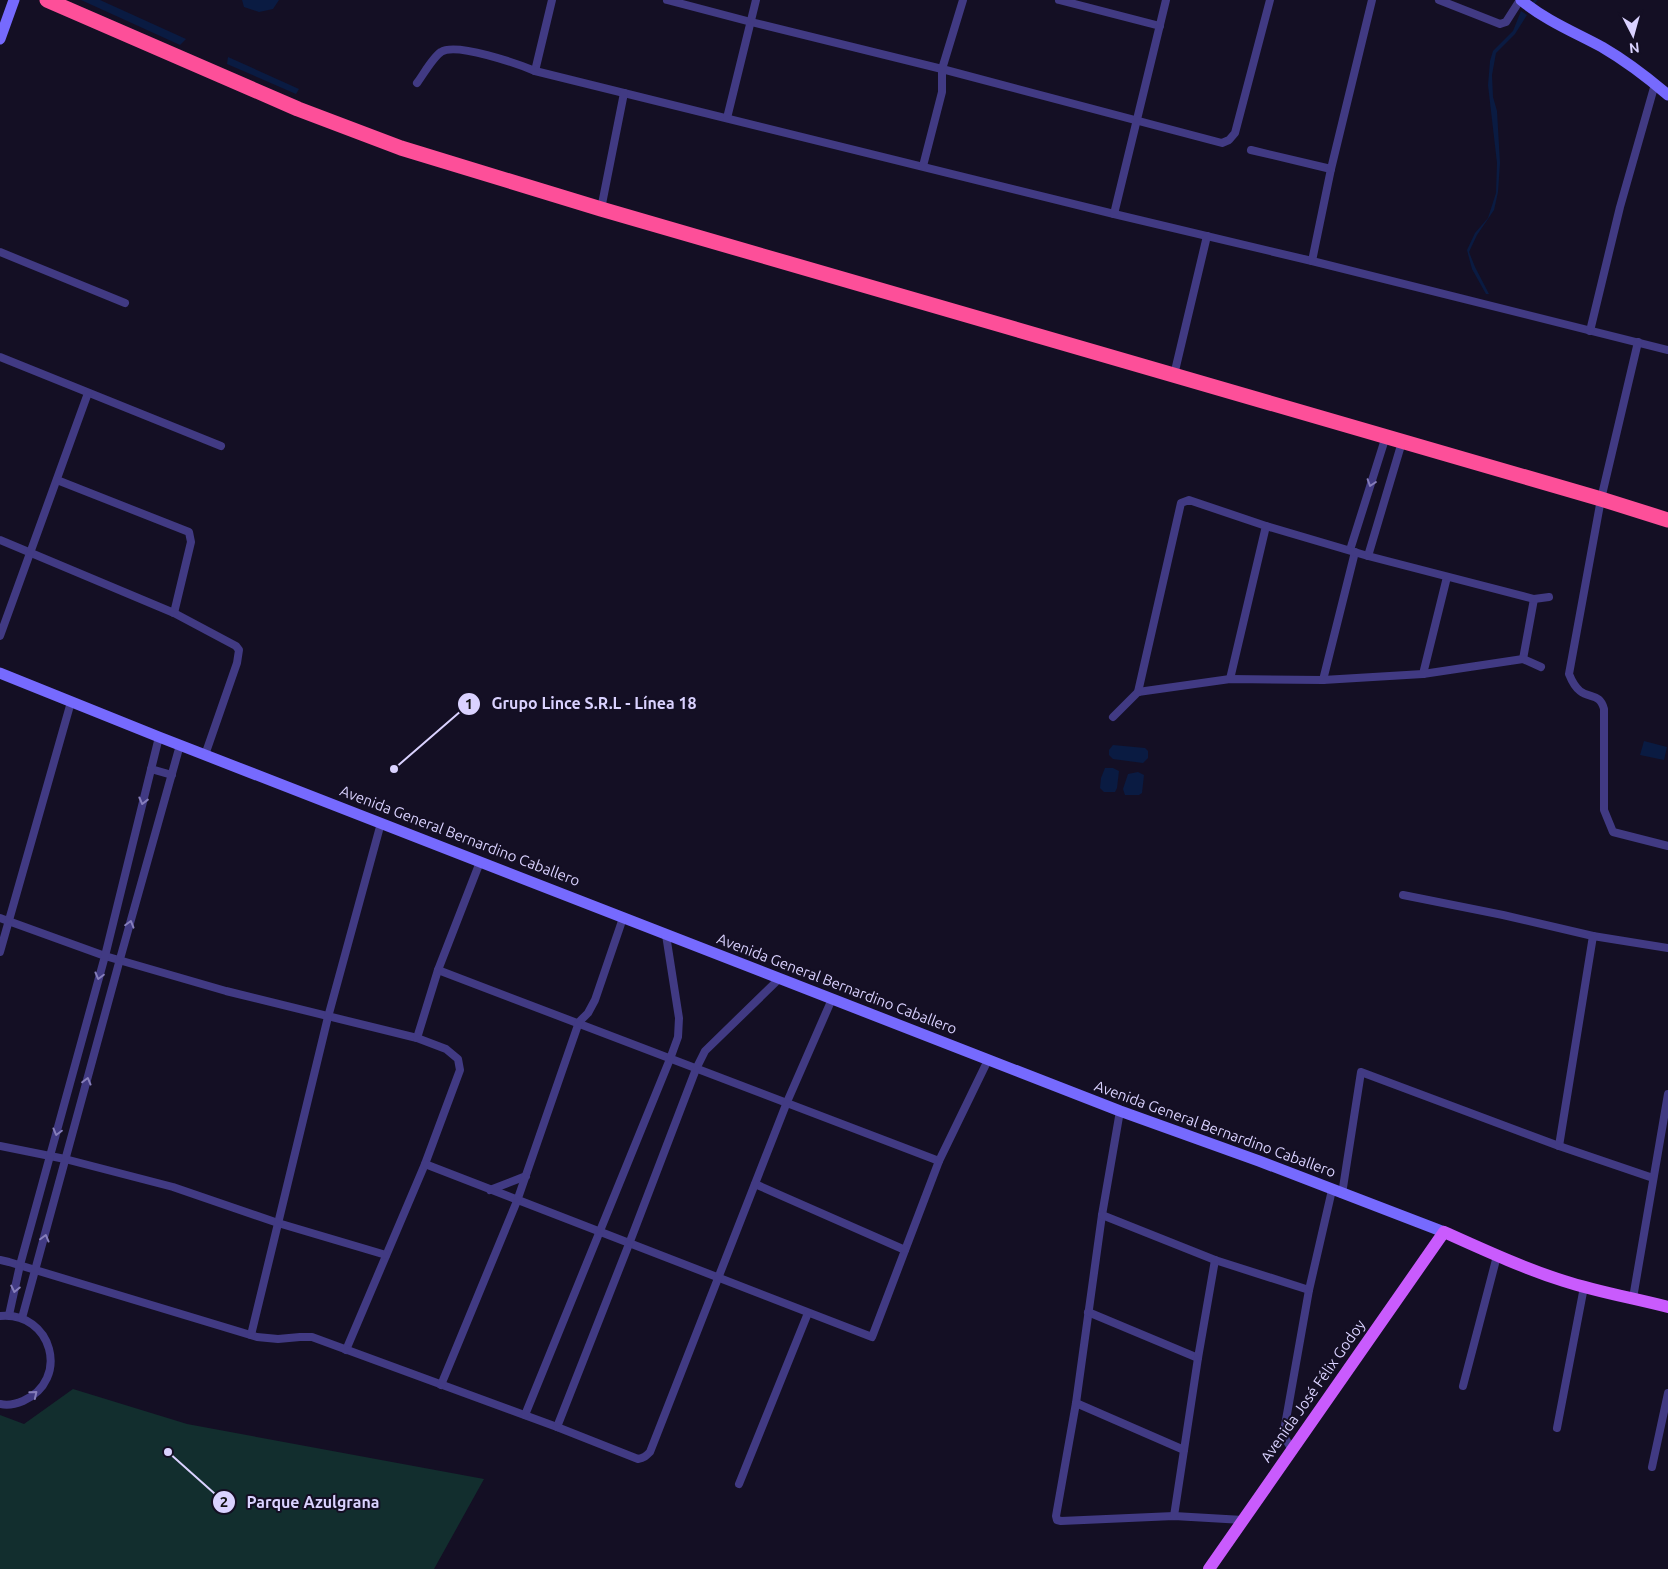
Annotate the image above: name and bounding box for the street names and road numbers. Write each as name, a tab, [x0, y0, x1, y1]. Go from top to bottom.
street label: Avenida General Bernardino Caballero	[338, 782, 583, 889]
street label: Avenida General Bernardino Caballero	[715, 930, 960, 1037]
street label: Avenida General Bernardino Caballero	[1092, 1077, 1338, 1180]
street label: Avenida José Félix Godoy	[1257, 1316, 1368, 1465]

